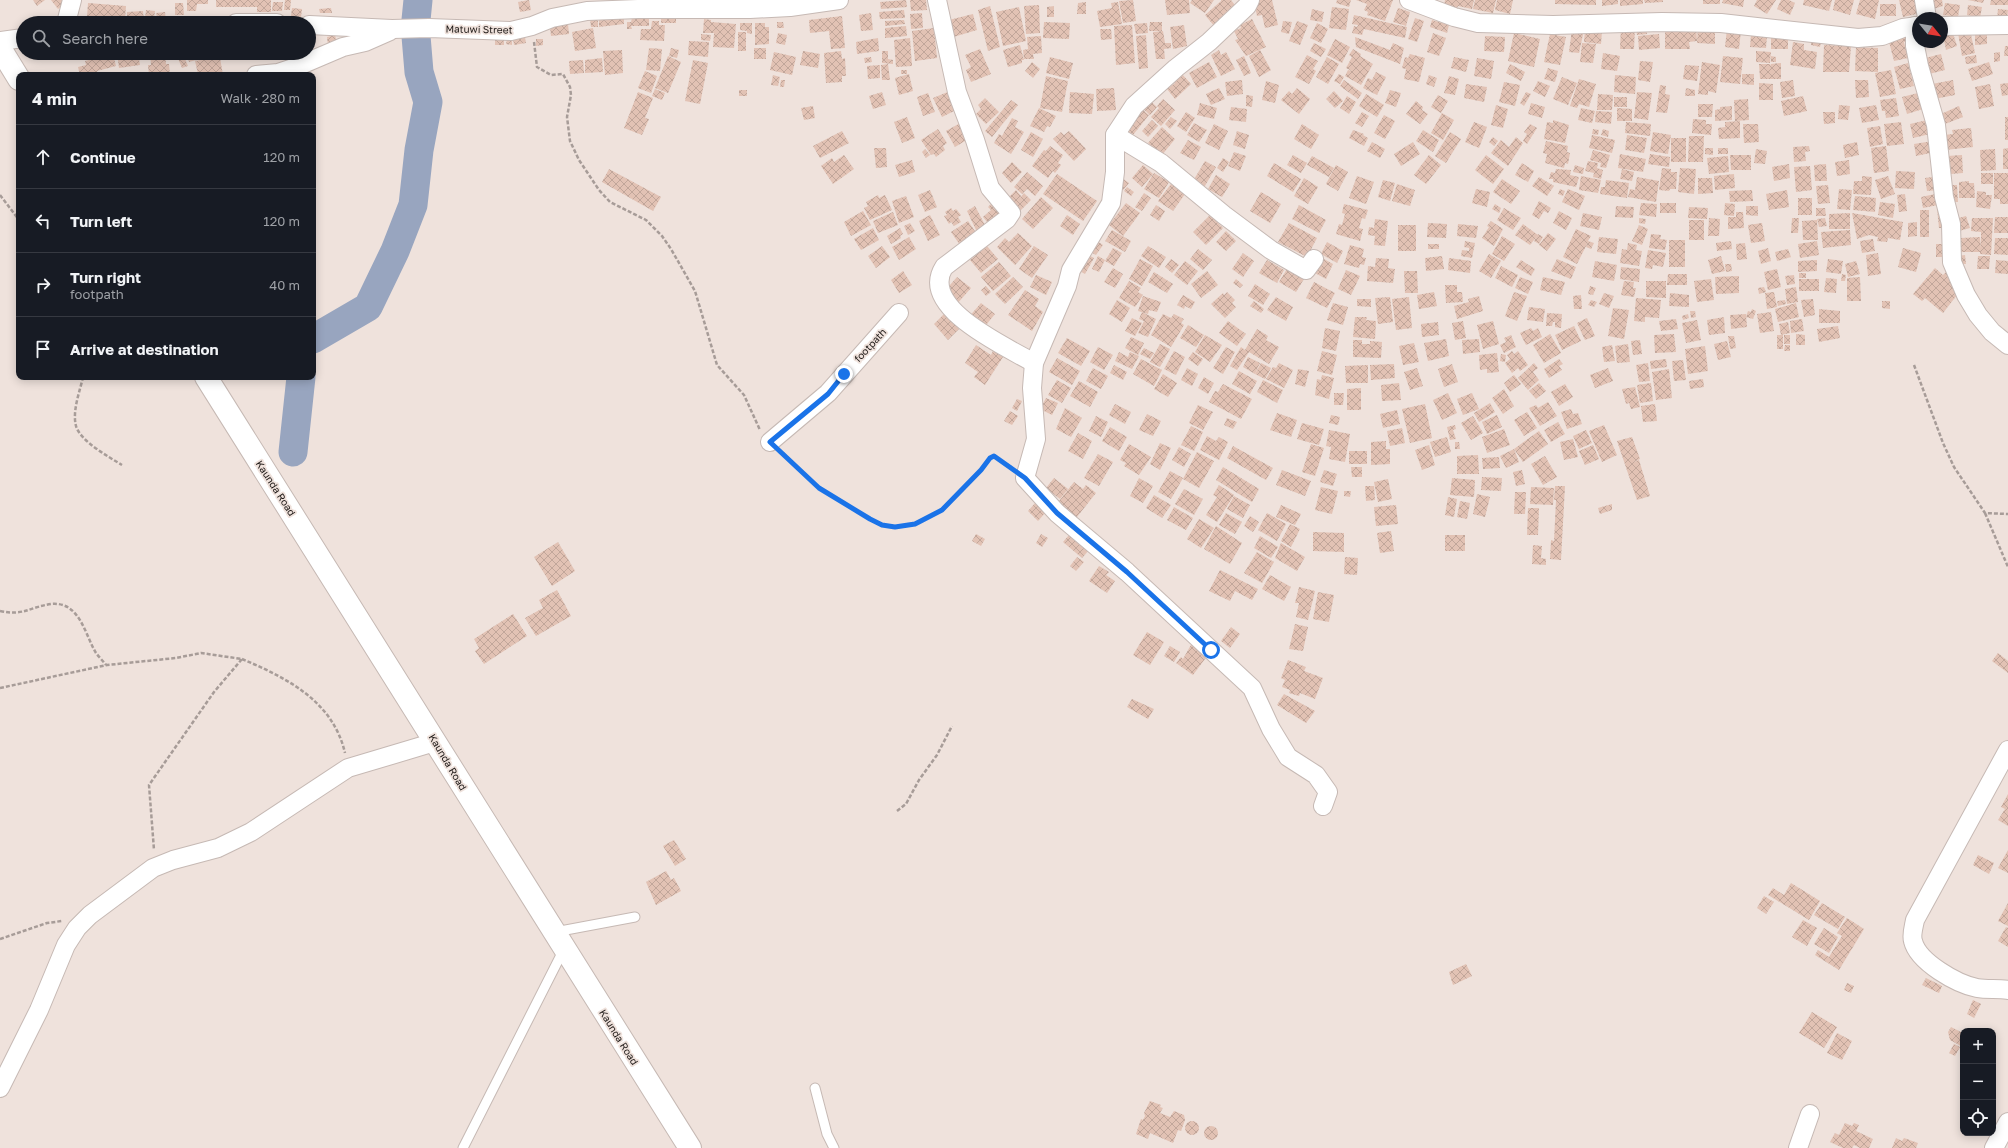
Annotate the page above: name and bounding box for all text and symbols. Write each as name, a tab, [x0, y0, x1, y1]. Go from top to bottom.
north arrow	[1912, 12, 1948, 48]
search box	[16, 16, 316, 60]
street label: Matuwi Street	[445, 22, 513, 36]
icon: search	[30, 27, 52, 49]
text: Search here	[62, 29, 148, 47]
text: 4 min	[32, 88, 77, 109]
text: Walk · 280 m	[221, 90, 300, 106]
icon: ahead	[32, 146, 54, 168]
text: Continue	[70, 148, 136, 166]
text: 120 m	[263, 149, 300, 165]
icon: left	[32, 210, 54, 232]
text: Turn left	[70, 212, 132, 230]
text: 120 m	[263, 213, 300, 229]
text: Turn right	[70, 268, 141, 286]
icon: right	[32, 274, 54, 296]
text: 40 m	[269, 277, 300, 293]
text: footpath	[70, 286, 124, 302]
street label: footpath	[851, 326, 889, 364]
icon: arrive	[32, 338, 54, 360]
text: Arrive at destination	[70, 340, 219, 358]
route end	[835, 365, 853, 383]
street label: Kaunda Road	[254, 458, 298, 518]
route start	[1202, 641, 1220, 659]
street label: Kaunda Road	[427, 732, 469, 792]
street label: Kaunda Road	[597, 1007, 641, 1067]
map controls	[1960, 1028, 1996, 1136]
button: +	[1960, 1028, 1996, 1064]
button: −	[1960, 1064, 1996, 1100]
button: locate	[1960, 1100, 1996, 1136]

